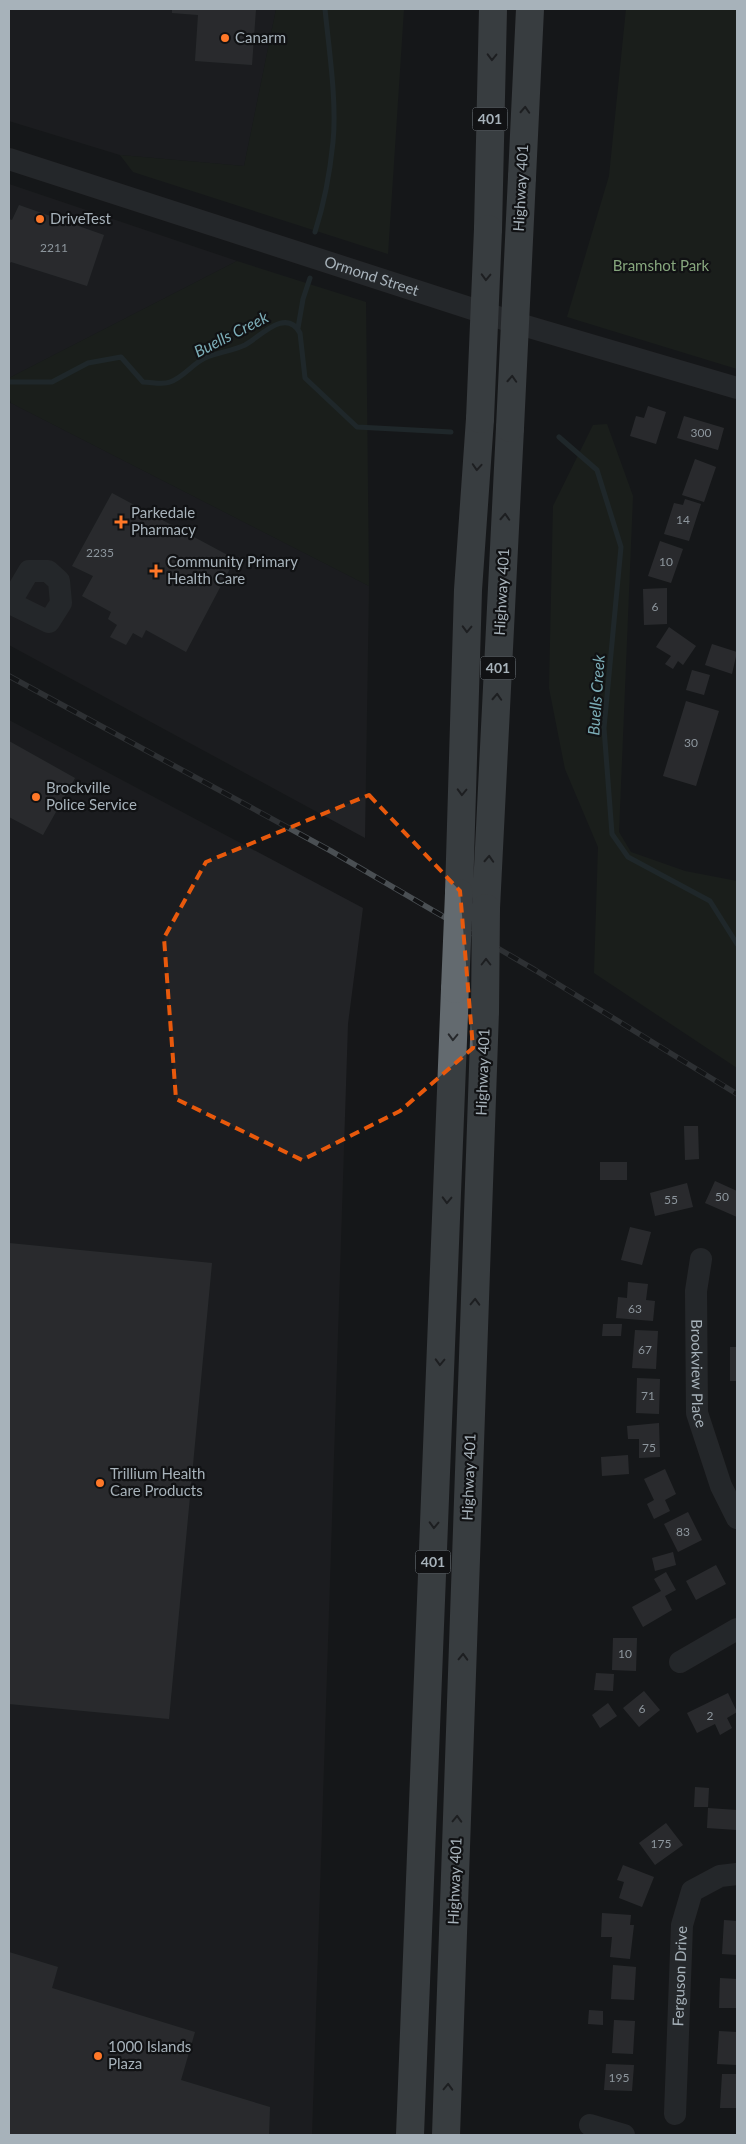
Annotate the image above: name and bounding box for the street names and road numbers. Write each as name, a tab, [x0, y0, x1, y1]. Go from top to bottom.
road number: 401	[472, 108, 508, 130]
street label: Highway 401	[509, 144, 531, 232]
street label: Ormond Street	[322, 252, 422, 299]
street label: Highway 401	[490, 548, 512, 636]
road number: 401	[480, 656, 516, 680]
street label: Highway 401	[471, 1028, 493, 1116]
street label: Brookview Place	[688, 1319, 711, 1430]
street label: Highway 401	[457, 1433, 479, 1521]
road number: 401	[416, 1550, 450, 1574]
street label: Highway 401	[443, 1837, 465, 1925]
street label: Ferguson Drive	[668, 1926, 690, 2026]

